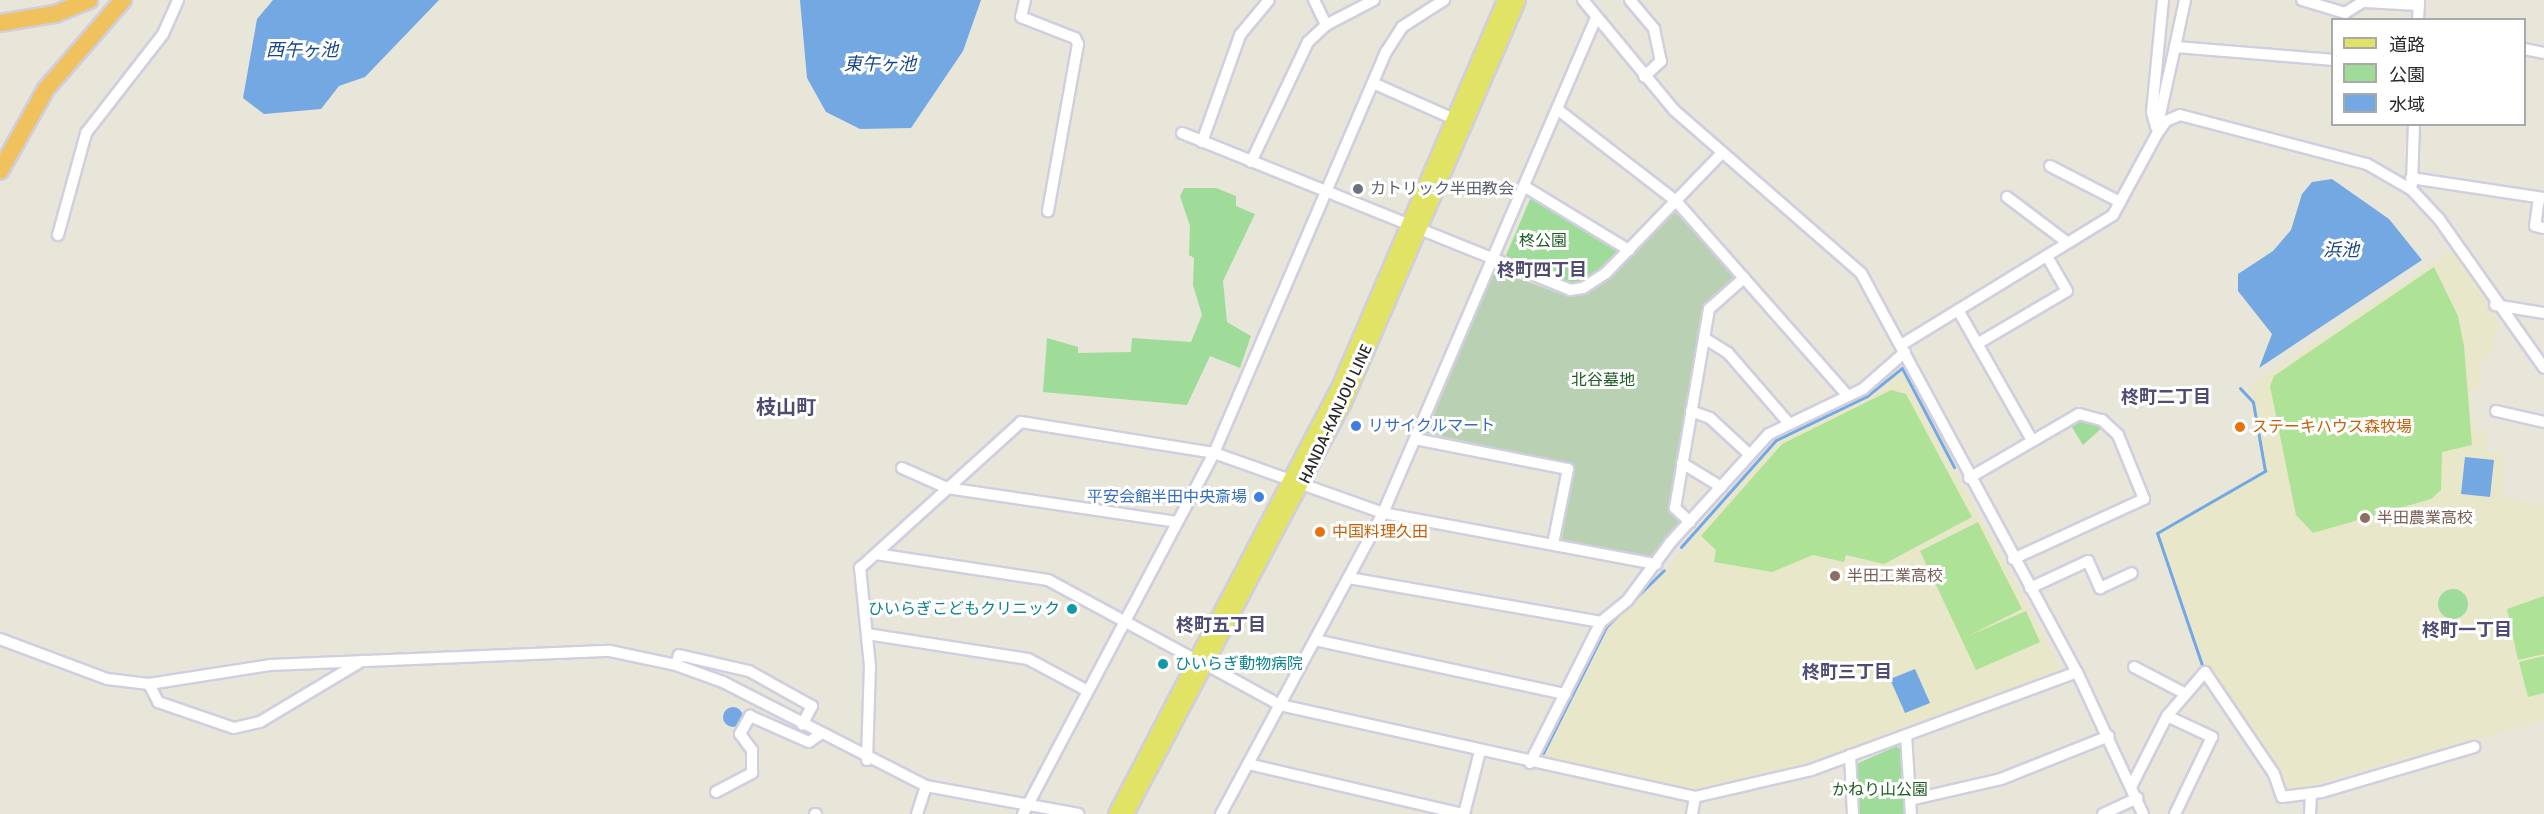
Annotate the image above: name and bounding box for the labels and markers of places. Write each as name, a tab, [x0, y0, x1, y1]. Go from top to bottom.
place label: カトリック半田教会	[1370, 179, 1514, 199]
marker: カトリック半田教会	[1351, 182, 1365, 196]
place label: リサイクルマート	[1368, 416, 1496, 436]
place label: ステーキハウス森牧場	[2252, 417, 2412, 437]
marker: リサイクルマート	[1349, 419, 1363, 433]
marker: ステーキハウス森牧場	[2233, 420, 2247, 434]
place label: 平安会館半田中央斎場	[1087, 487, 1247, 507]
marker: 平安会館半田中央斎場	[1252, 490, 1266, 504]
place label: 半田農業高校	[2377, 508, 2473, 528]
marker: 半田農業高校	[2358, 511, 2372, 525]
place label: 中国料理久田	[1332, 522, 1428, 542]
marker: 中国料理久田	[1313, 525, 1327, 539]
place label: 半田工業高校	[1847, 566, 1943, 586]
marker: 半田工業高校	[1828, 569, 1842, 583]
place label: ひいらぎこどもクリニック	[868, 599, 1060, 619]
marker: ひいらぎこどもクリニック	[1065, 602, 1079, 616]
place label: ひいらぎ動物病院	[1175, 654, 1303, 674]
marker: ひいらぎ動物病院	[1156, 657, 1170, 671]

